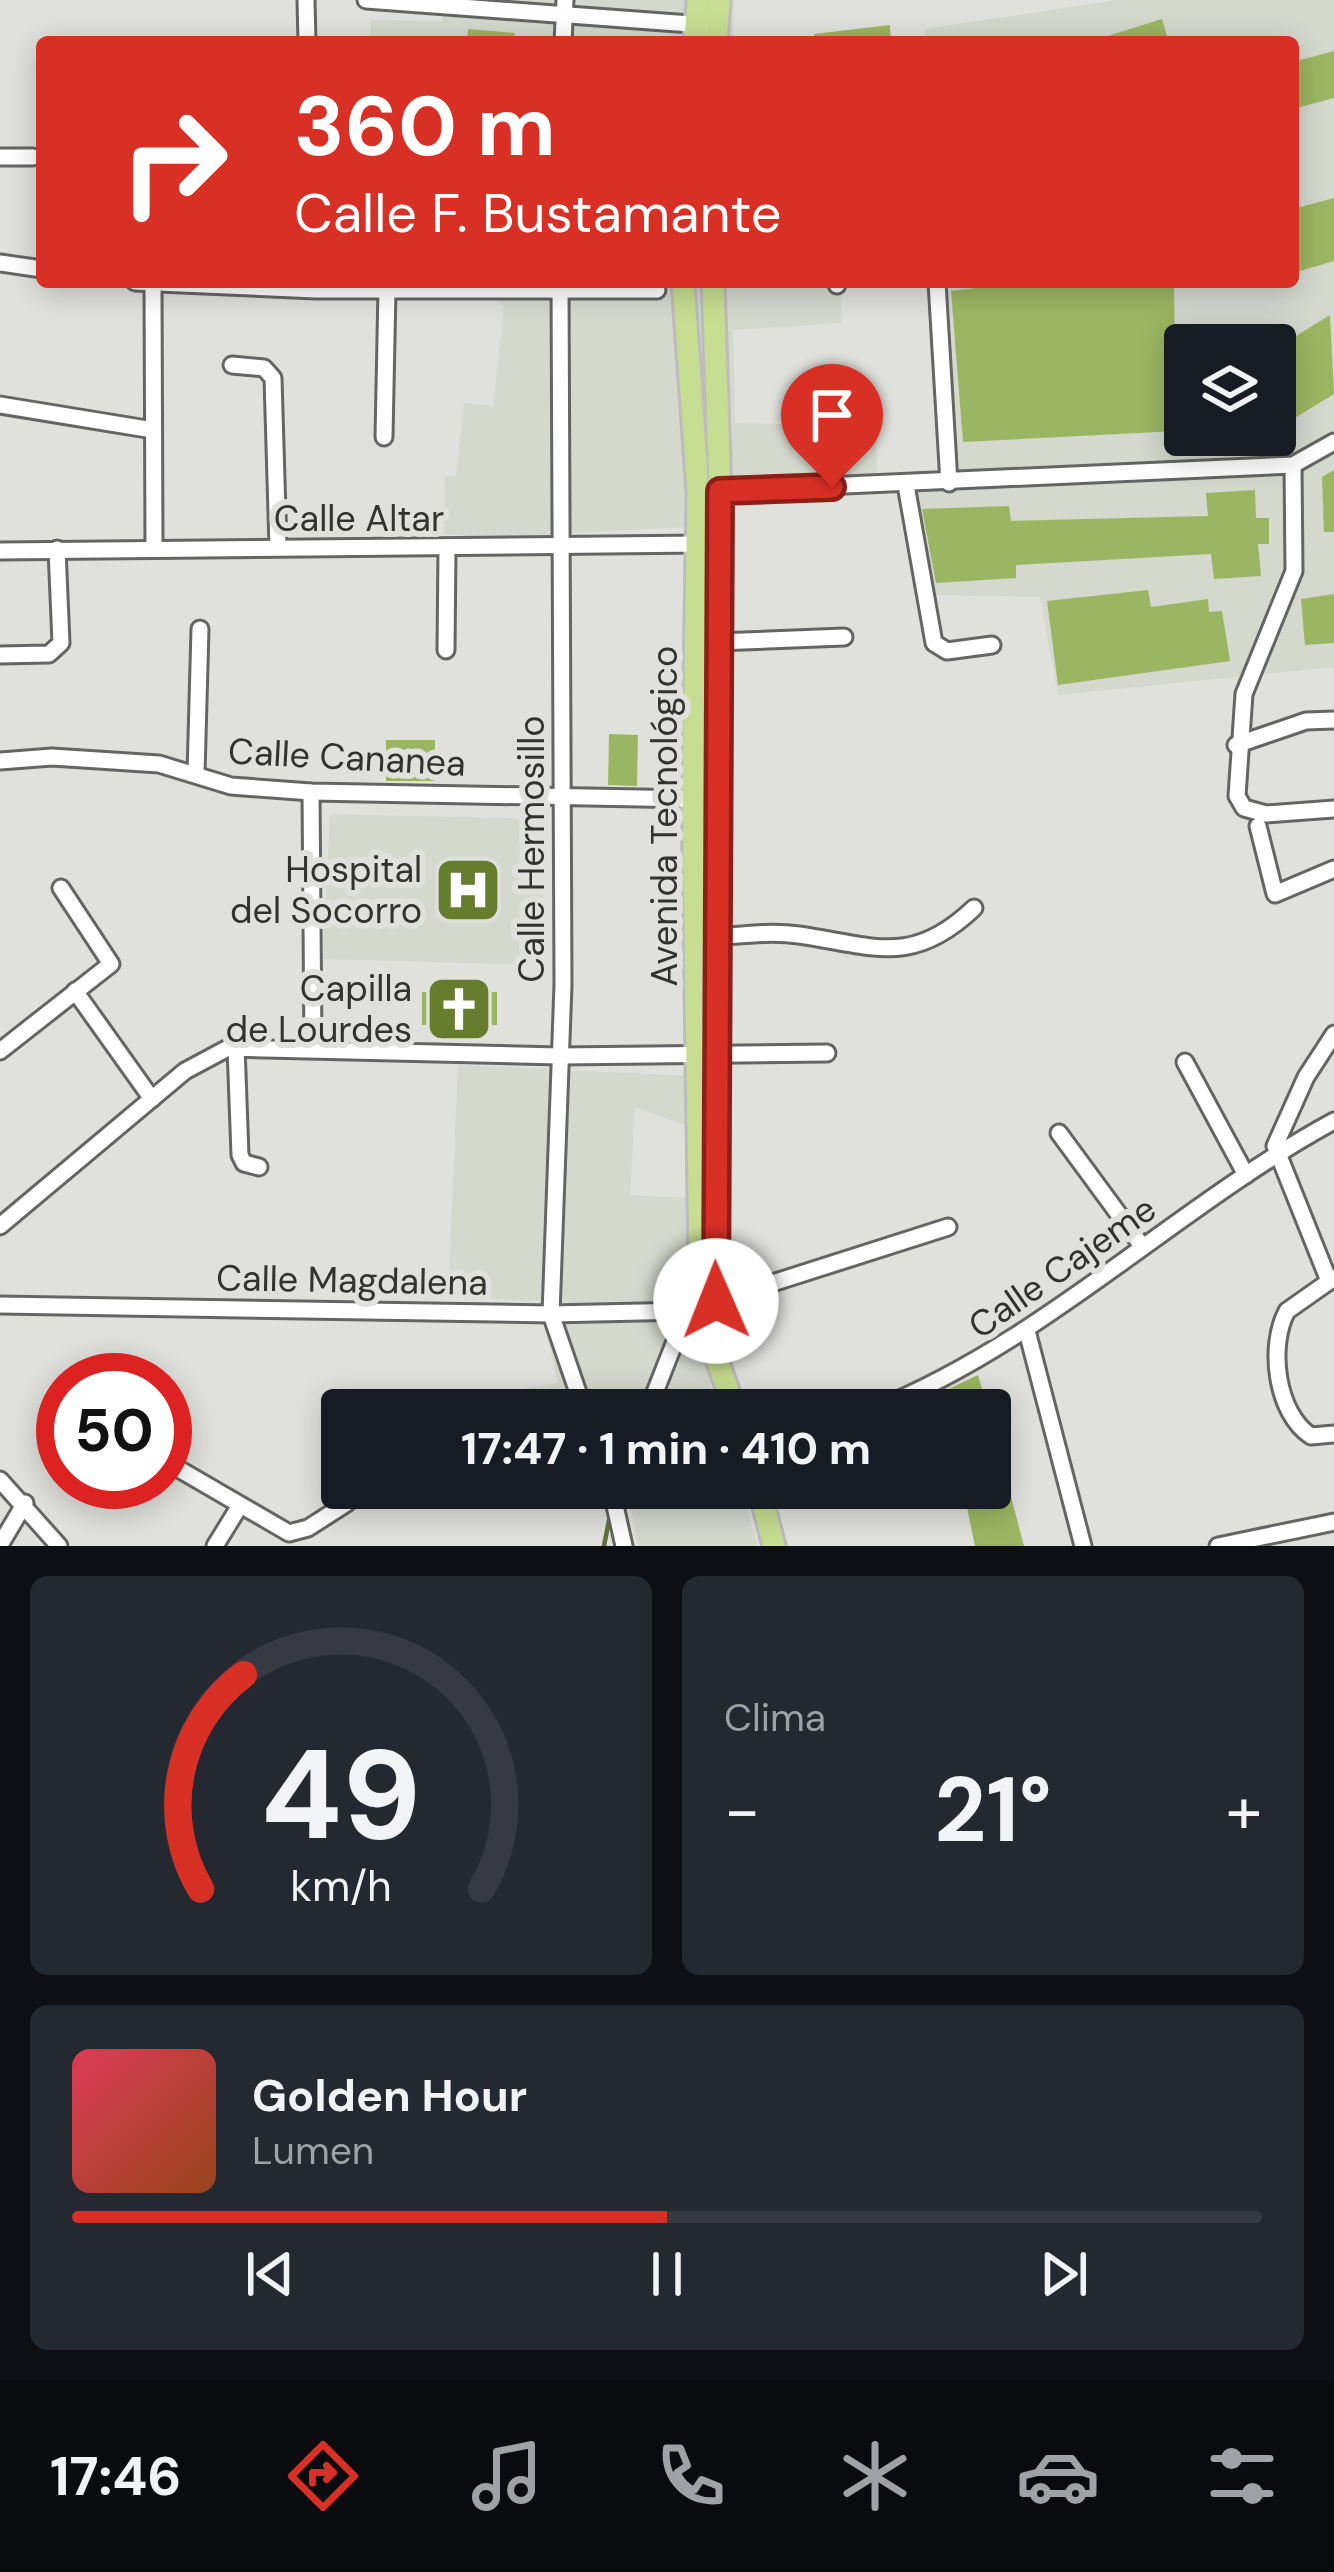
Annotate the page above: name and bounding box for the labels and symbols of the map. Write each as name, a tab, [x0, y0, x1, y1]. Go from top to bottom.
pin	[781, 364, 883, 487]
street label: Calle Altar	[274, 495, 444, 542]
street label: Avenida Tecnológico	[641, 646, 688, 986]
street label: Calle Hermosillo	[508, 715, 555, 983]
street label: Calle Cananea	[227, 727, 467, 787]
place label: Hospital del Socorro	[230, 846, 422, 934]
hospital icon: Hospital del Socorro	[433, 855, 503, 925]
place label: Capilla de Lourdes	[225, 965, 412, 1053]
church icon: Capilla de Lourdes	[424, 974, 494, 1044]
street label: Calle Cajeme	[959, 1185, 1165, 1349]
position arrow	[653, 1238, 779, 1364]
street label: Calle Magdalena	[216, 1254, 488, 1306]
speed limit sign: 50	[36, 1353, 192, 1509]

